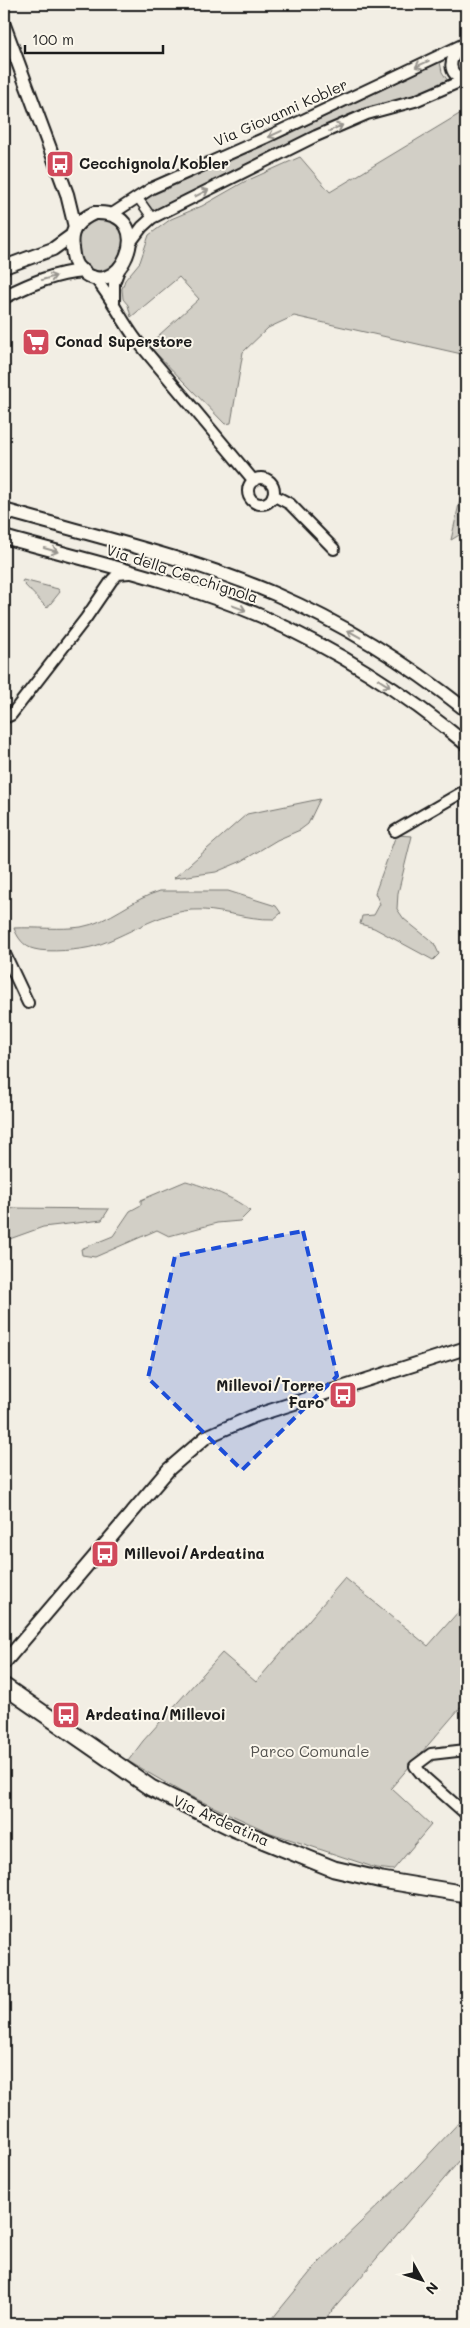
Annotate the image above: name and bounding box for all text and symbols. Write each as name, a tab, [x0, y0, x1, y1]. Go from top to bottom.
scale bar	[25, 22, 162, 54]
text: 100 m	[32, 29, 74, 49]
one-way arrow	[415, 60, 430, 69]
street label: Via Giovanni Kobler	[211, 74, 351, 151]
one-way arrow	[328, 122, 343, 132]
one-way arrow	[268, 129, 283, 139]
bus stop icon: Cecchignola/Kobler	[45, 149, 75, 179]
place label: Cecchignola/Kobler	[79, 153, 229, 173]
one-way arrow	[194, 188, 209, 198]
one-way arrow	[40, 273, 56, 282]
supermarket icon: Conad Superstore	[21, 327, 51, 357]
place label: Conad Superstore	[55, 331, 192, 351]
street label: Via della Cecchignola	[104, 539, 261, 607]
one-way arrow	[42, 546, 58, 556]
one-way arrow	[231, 604, 247, 613]
one-way arrow	[346, 629, 361, 639]
one-way arrow	[376, 678, 390, 688]
place label: Millevoi/Torre Faro	[216, 1375, 324, 1412]
bus stop icon: Millevoi/Torre Faro	[328, 1380, 358, 1410]
bus stop icon: Millevoi/Ardeatina	[90, 1539, 120, 1569]
place label: Millevoi/Ardeatina	[124, 1543, 265, 1563]
bus stop icon: Ardeatina/Millevoi	[51, 1700, 81, 1730]
place label: Ardeatina/Millevoi	[85, 1704, 226, 1724]
park label: Parco Comunale	[250, 1741, 370, 1761]
street label: Via Ardeatina	[170, 1790, 273, 1850]
north arrow	[398, 2256, 448, 2306]
text: N	[422, 2278, 443, 2299]

